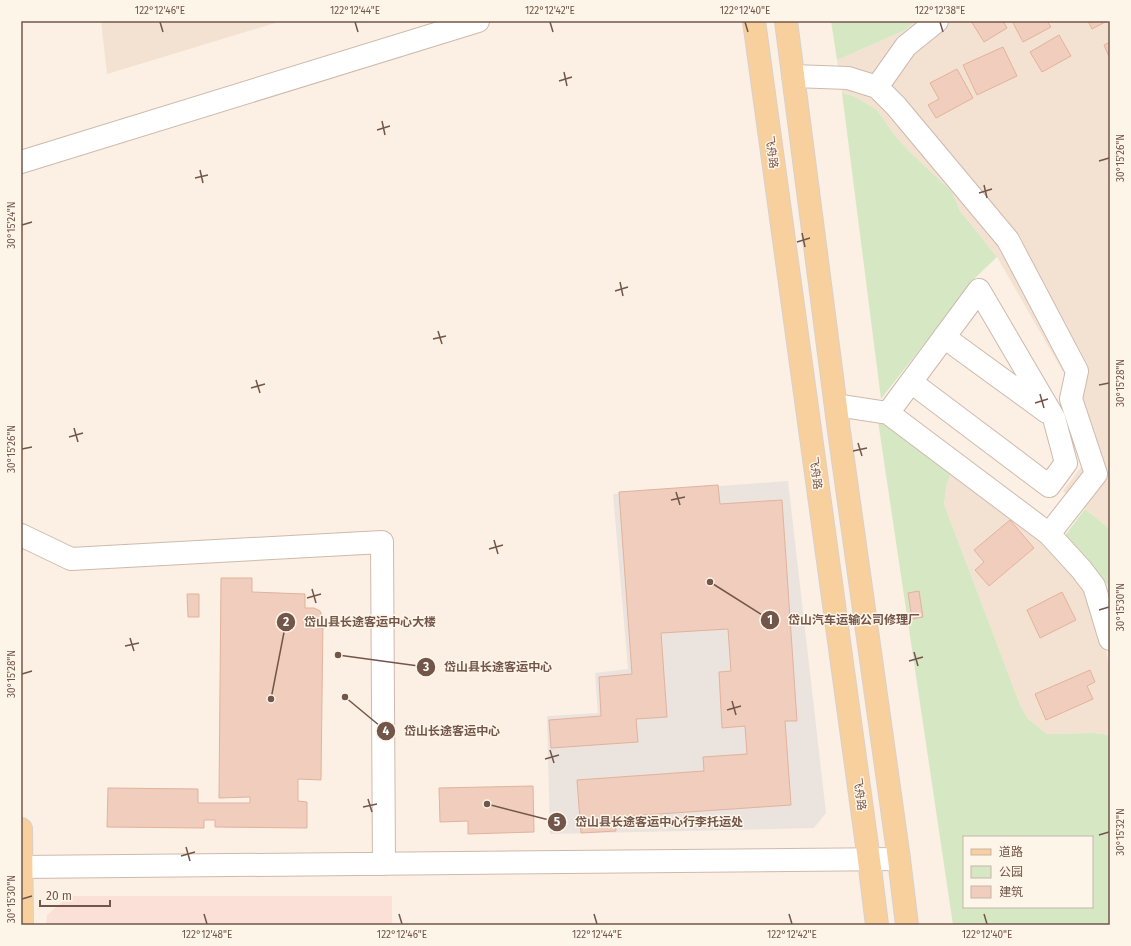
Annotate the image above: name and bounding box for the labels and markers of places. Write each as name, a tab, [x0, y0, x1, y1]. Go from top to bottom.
callout: 岱山汽车运输公司修理厂	[760, 608, 928, 632]
callout: 岱山县长途客运中心大楼	[276, 610, 444, 634]
callout: 岱山县长途客运中心	[416, 655, 560, 679]
callout: 岱山长途客运中心	[376, 719, 508, 743]
callout: 岱山县长途客运中心行李托运处	[547, 810, 751, 834]

